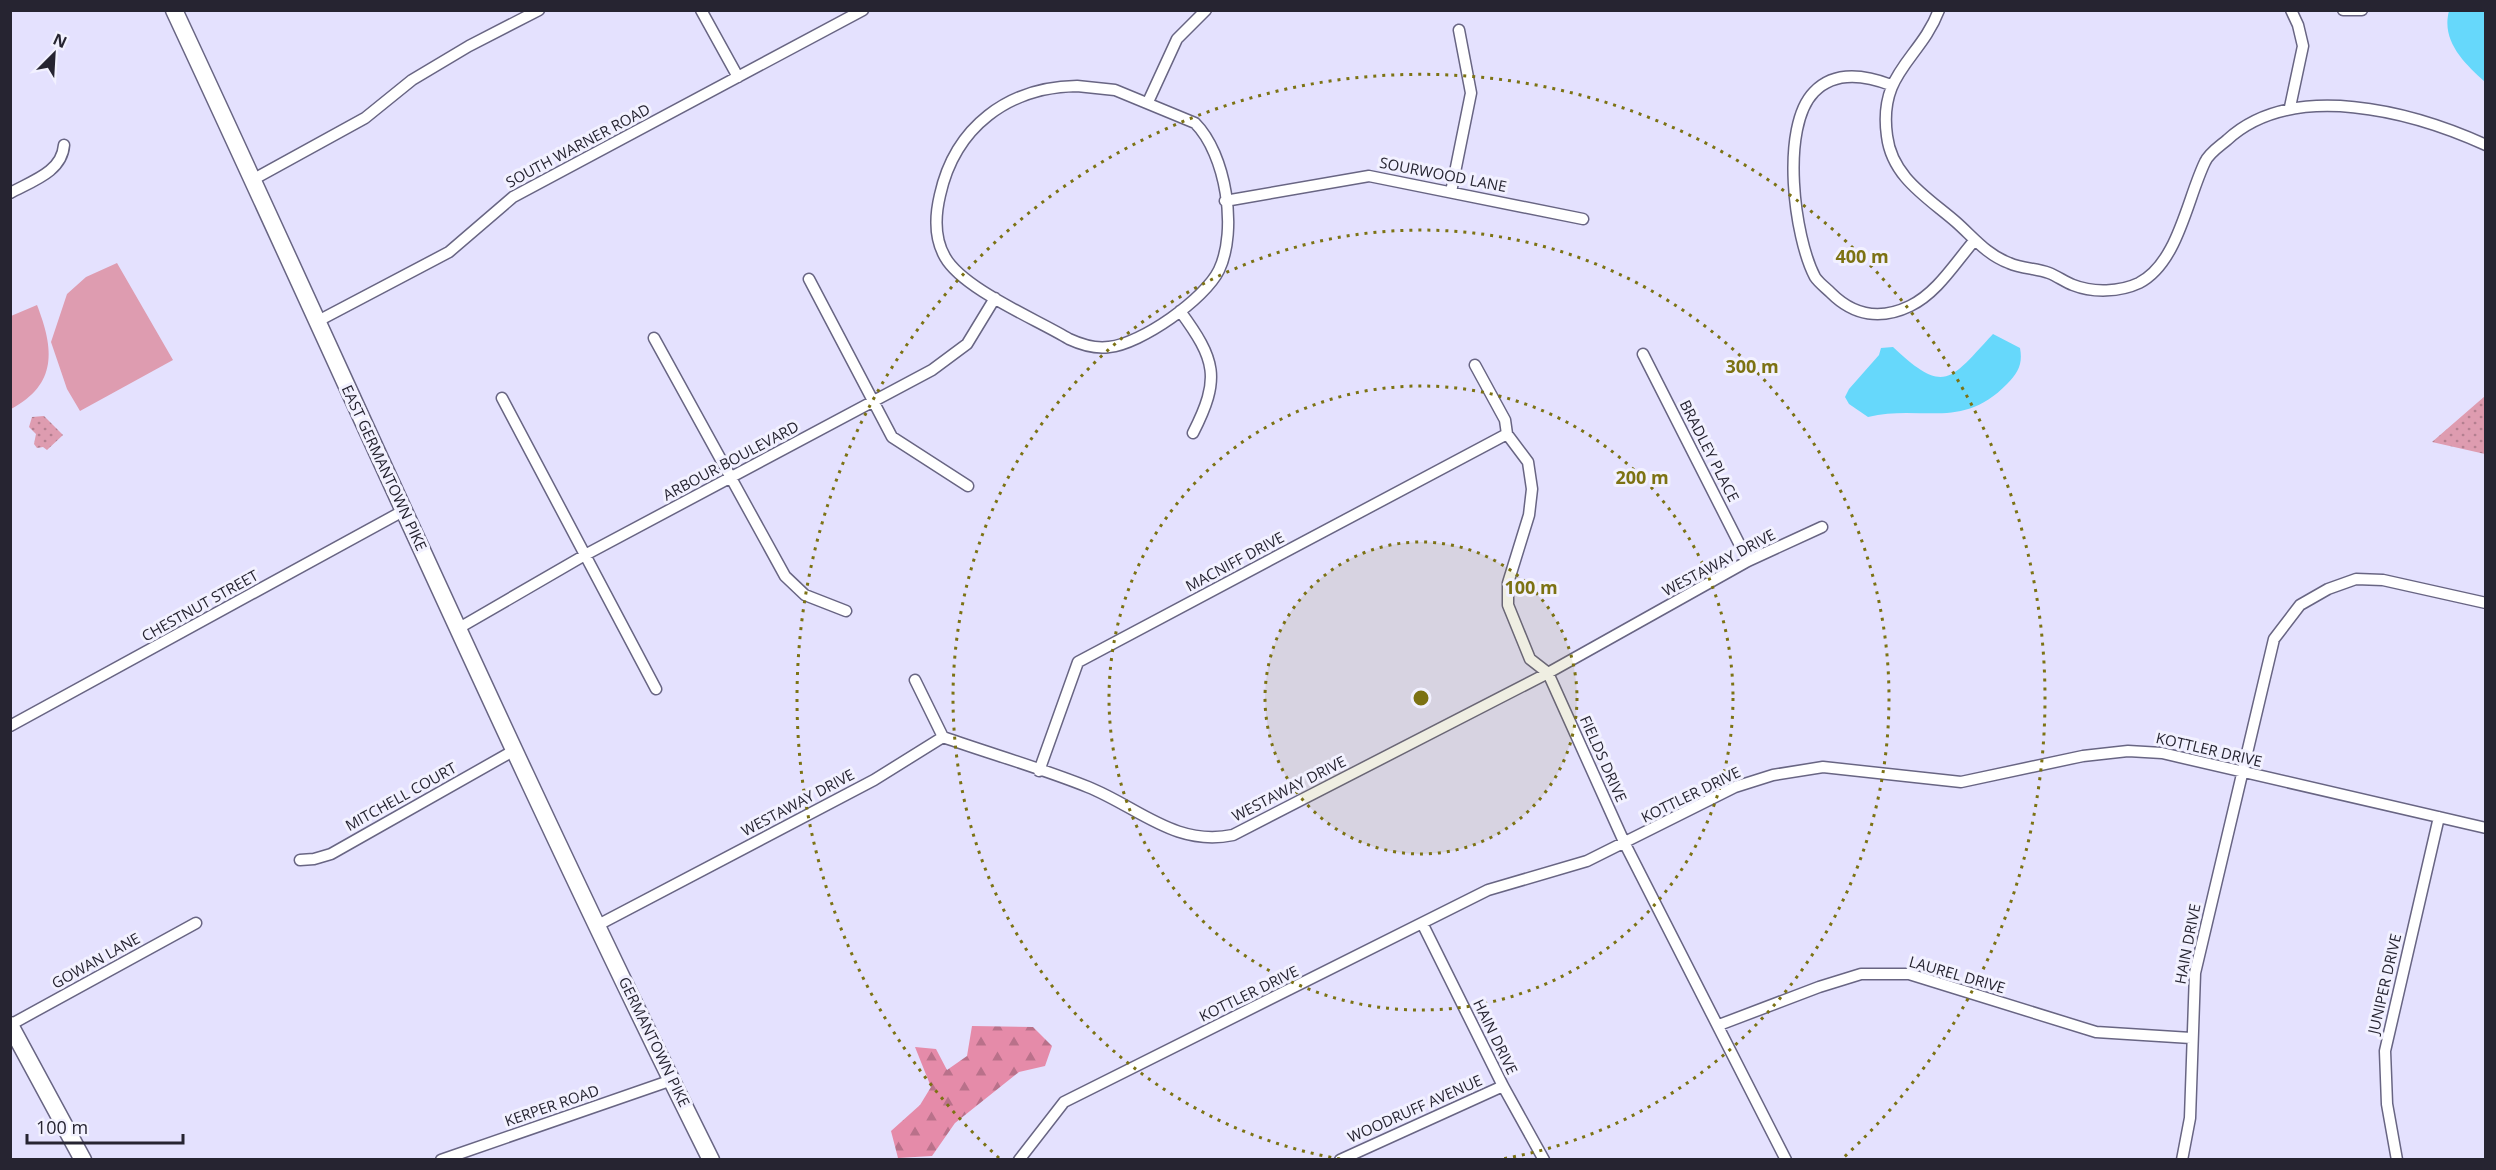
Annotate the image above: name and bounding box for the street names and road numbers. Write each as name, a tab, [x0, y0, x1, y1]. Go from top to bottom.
street label: SOUTH WARNER ROAD	[502, 99, 653, 192]
street label: SOURWOOD LANE	[1378, 152, 1508, 196]
street label: EAST GERMANTOWN PIKE	[338, 381, 432, 554]
street label: BRADLEY PLACE	[1676, 396, 1744, 505]
street label: ARBOUR BOULEVARD	[659, 416, 802, 504]
street label: WESTAWAY DRIVE	[1658, 524, 1779, 600]
street label: MACNIFF DRIVE	[1182, 527, 1287, 596]
street label: CHESTNUT STREET	[138, 564, 262, 645]
street label: FIELDS DRIVE	[1576, 712, 1632, 805]
street label: KOTTLER DRIVE	[2154, 727, 2264, 771]
street label: WESTAWAY DRIVE	[1228, 751, 1349, 825]
street label: MITCHELL COURT	[341, 757, 460, 835]
street label: KOTTLER DRIVE	[1638, 761, 1744, 827]
street label: WESTAWAY DRIVE	[737, 764, 858, 840]
street label: HAIN DRIVE	[2169, 902, 2205, 986]
street label: GOWAN LANE	[48, 928, 143, 993]
street label: JUNIPER DRIVE	[2362, 932, 2405, 1038]
street label: LAUREL DRIVE	[1907, 951, 2008, 997]
street label: KOTTLER DRIVE	[1196, 960, 1302, 1026]
street label: GERMANTOWN PIKE	[615, 973, 695, 1110]
street label: HAIN DRIVE	[1469, 996, 1523, 1078]
street label: WOODRUFF AVENUE	[1344, 1069, 1485, 1147]
street label: KERPER ROAD	[502, 1080, 602, 1131]

